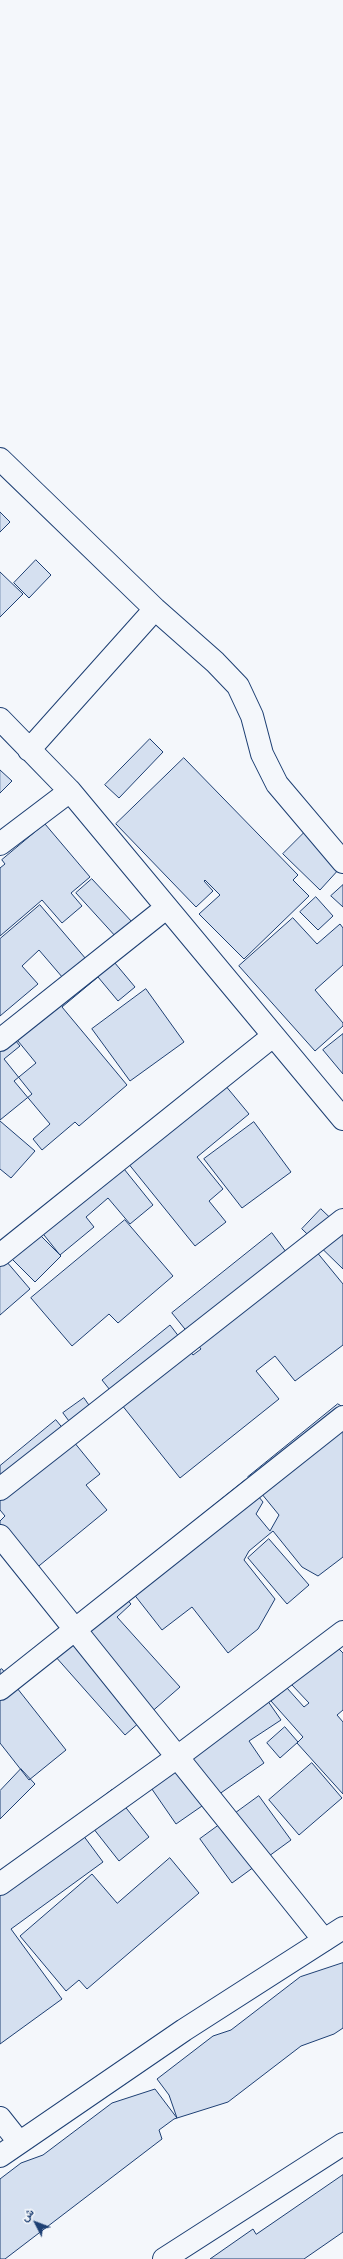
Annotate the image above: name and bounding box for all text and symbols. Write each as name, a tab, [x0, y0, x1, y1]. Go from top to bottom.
north arrow	[16, 2203, 56, 2243]
text: ش	[17, 2205, 37, 2225]

